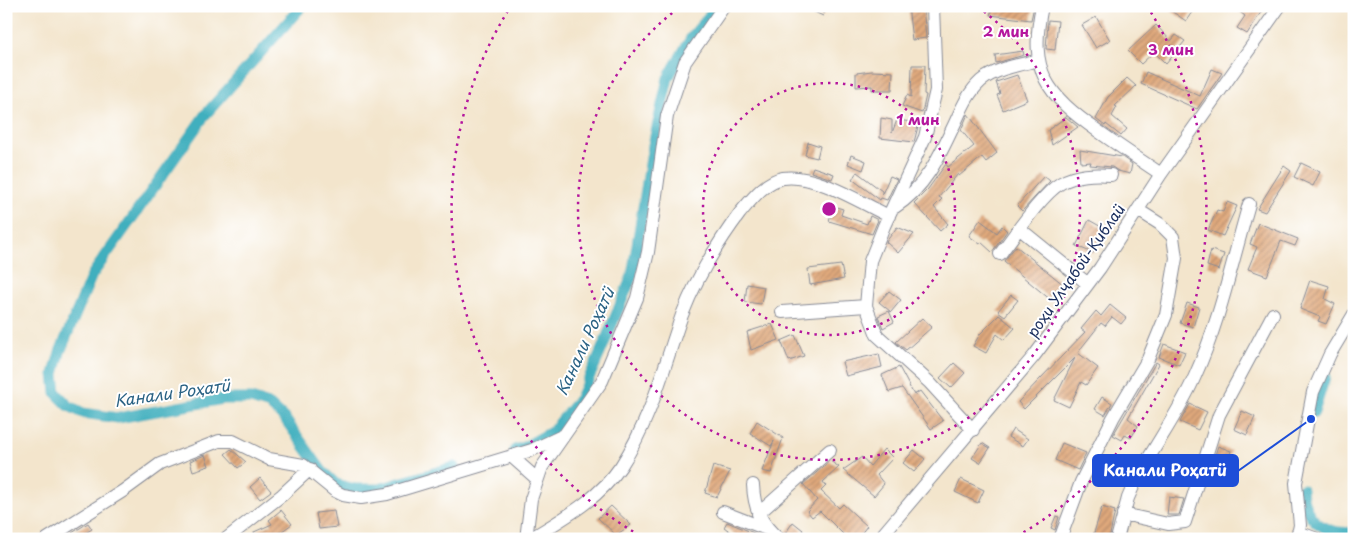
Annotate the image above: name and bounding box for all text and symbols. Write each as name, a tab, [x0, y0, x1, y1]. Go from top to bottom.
text: 2 мин	[983, 19, 1030, 42]
text: 3 мин	[1148, 37, 1194, 60]
text: 1 мин	[896, 107, 940, 130]
street label: роҳи Улҷабой-Қиблаӣ	[1020, 199, 1130, 341]
centre of rings	[820, 200, 838, 218]
water label: Канали Роҳатӣ	[549, 282, 620, 399]
water label: Канали Роҳатӣ	[113, 372, 233, 412]
callout: Канали Роҳатӣ	[1093, 455, 1238, 486]
text: Канали Роҳатӣ	[1103, 457, 1227, 481]

